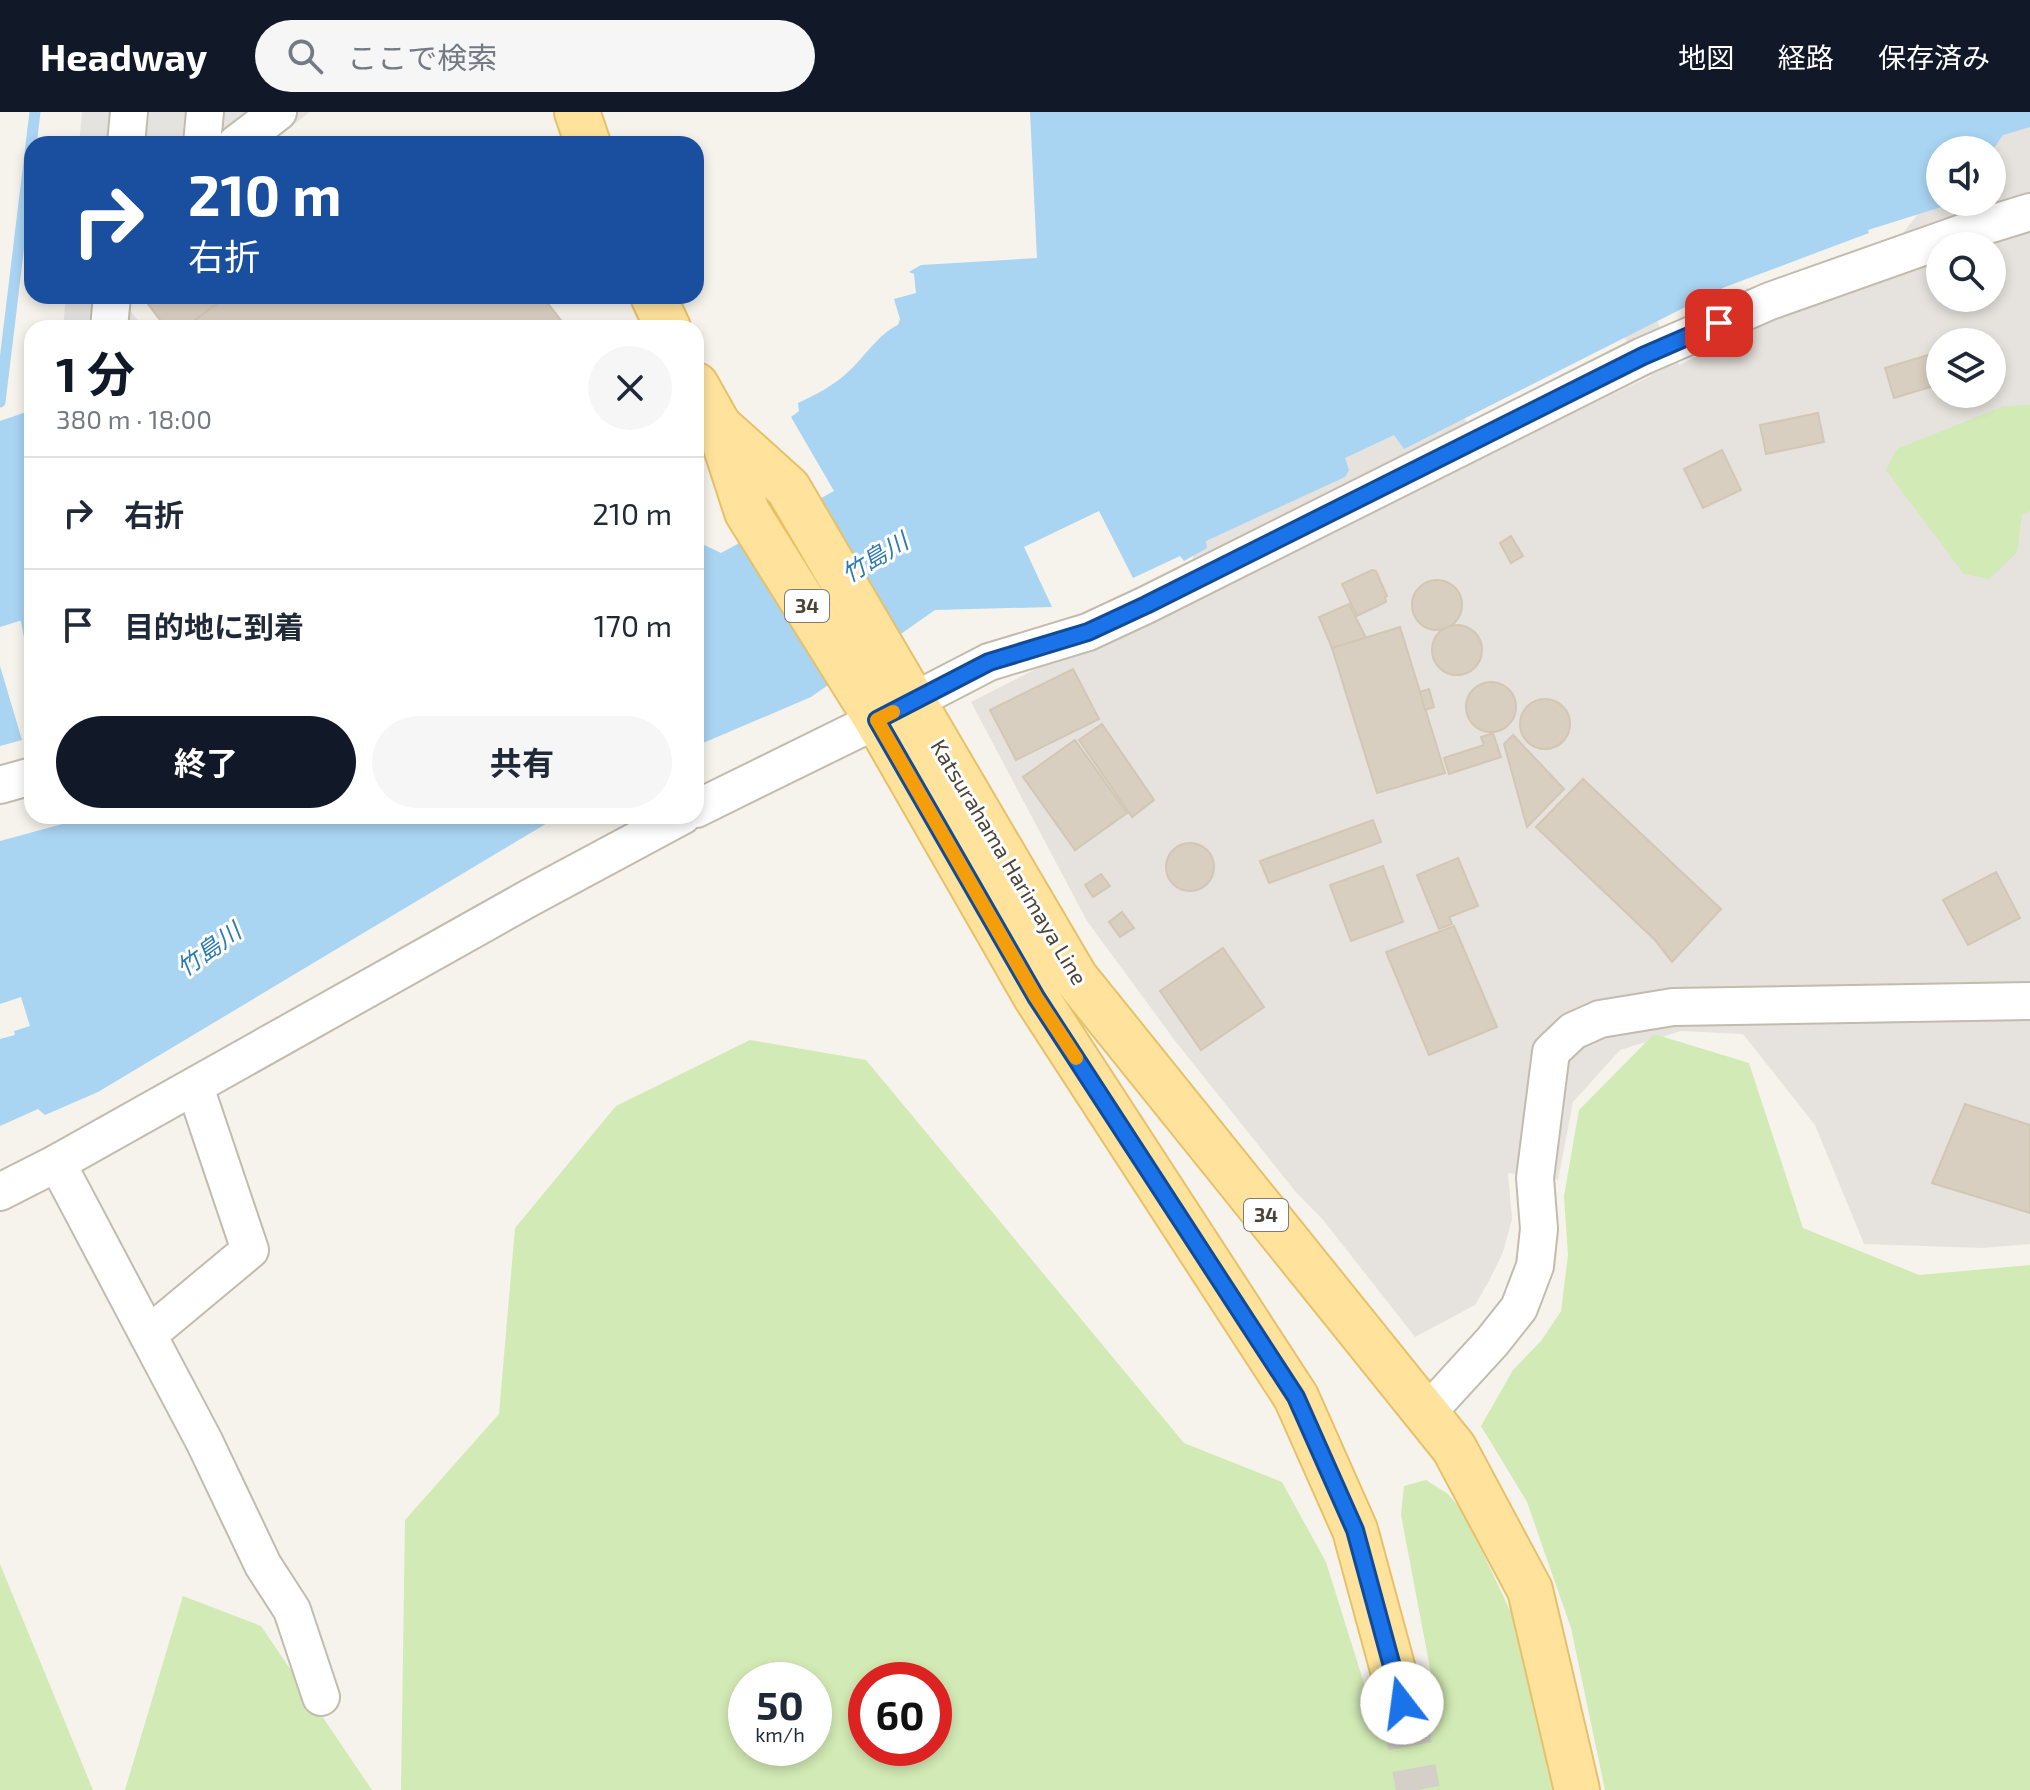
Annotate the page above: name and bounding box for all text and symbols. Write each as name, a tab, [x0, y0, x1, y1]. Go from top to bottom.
search box	[255, 20, 815, 92]
text: Headway	[40, 33, 207, 79]
icon: search	[283, 34, 327, 78]
text: ここで検索	[347, 39, 497, 75]
text: 地図	[1678, 40, 1734, 74]
text: 経路	[1778, 40, 1834, 74]
text: 保存済み	[1878, 40, 1990, 74]
map controls	[1926, 136, 2006, 408]
button: sound	[1926, 136, 2006, 216]
text: 210 m	[188, 160, 342, 227]
icon: right	[56, 168, 160, 272]
button: search	[1926, 232, 2006, 312]
text: 右折	[188, 234, 260, 277]
pin	[1685, 289, 1753, 357]
icon: arrive	[1697, 301, 1741, 345]
button: layers	[1926, 328, 2006, 408]
text: 1 分	[56, 344, 135, 402]
button: close	[588, 346, 672, 430]
text: 380 m · 18:00	[56, 403, 212, 434]
icon: right	[56, 491, 100, 535]
text: 210 m	[592, 495, 672, 531]
text: 右折	[124, 496, 184, 532]
water label: 竹島川	[836, 524, 915, 588]
road number: 34	[785, 590, 829, 622]
icon: arrive	[56, 603, 100, 647]
text: 170 m	[594, 607, 672, 643]
text: 目的地に到着	[124, 608, 304, 644]
button: 終了	[56, 716, 356, 808]
button: 共有	[372, 716, 672, 808]
street label: Katsurahama Harimaya Line	[926, 734, 1093, 989]
water label: 竹島川	[170, 914, 248, 982]
road number: 34	[1244, 1199, 1288, 1231]
position arrow	[1360, 1661, 1444, 1745]
speed limit sign: 60	[848, 1662, 952, 1766]
text: 50	[756, 1680, 804, 1728]
text: km/h	[755, 1722, 805, 1746]

